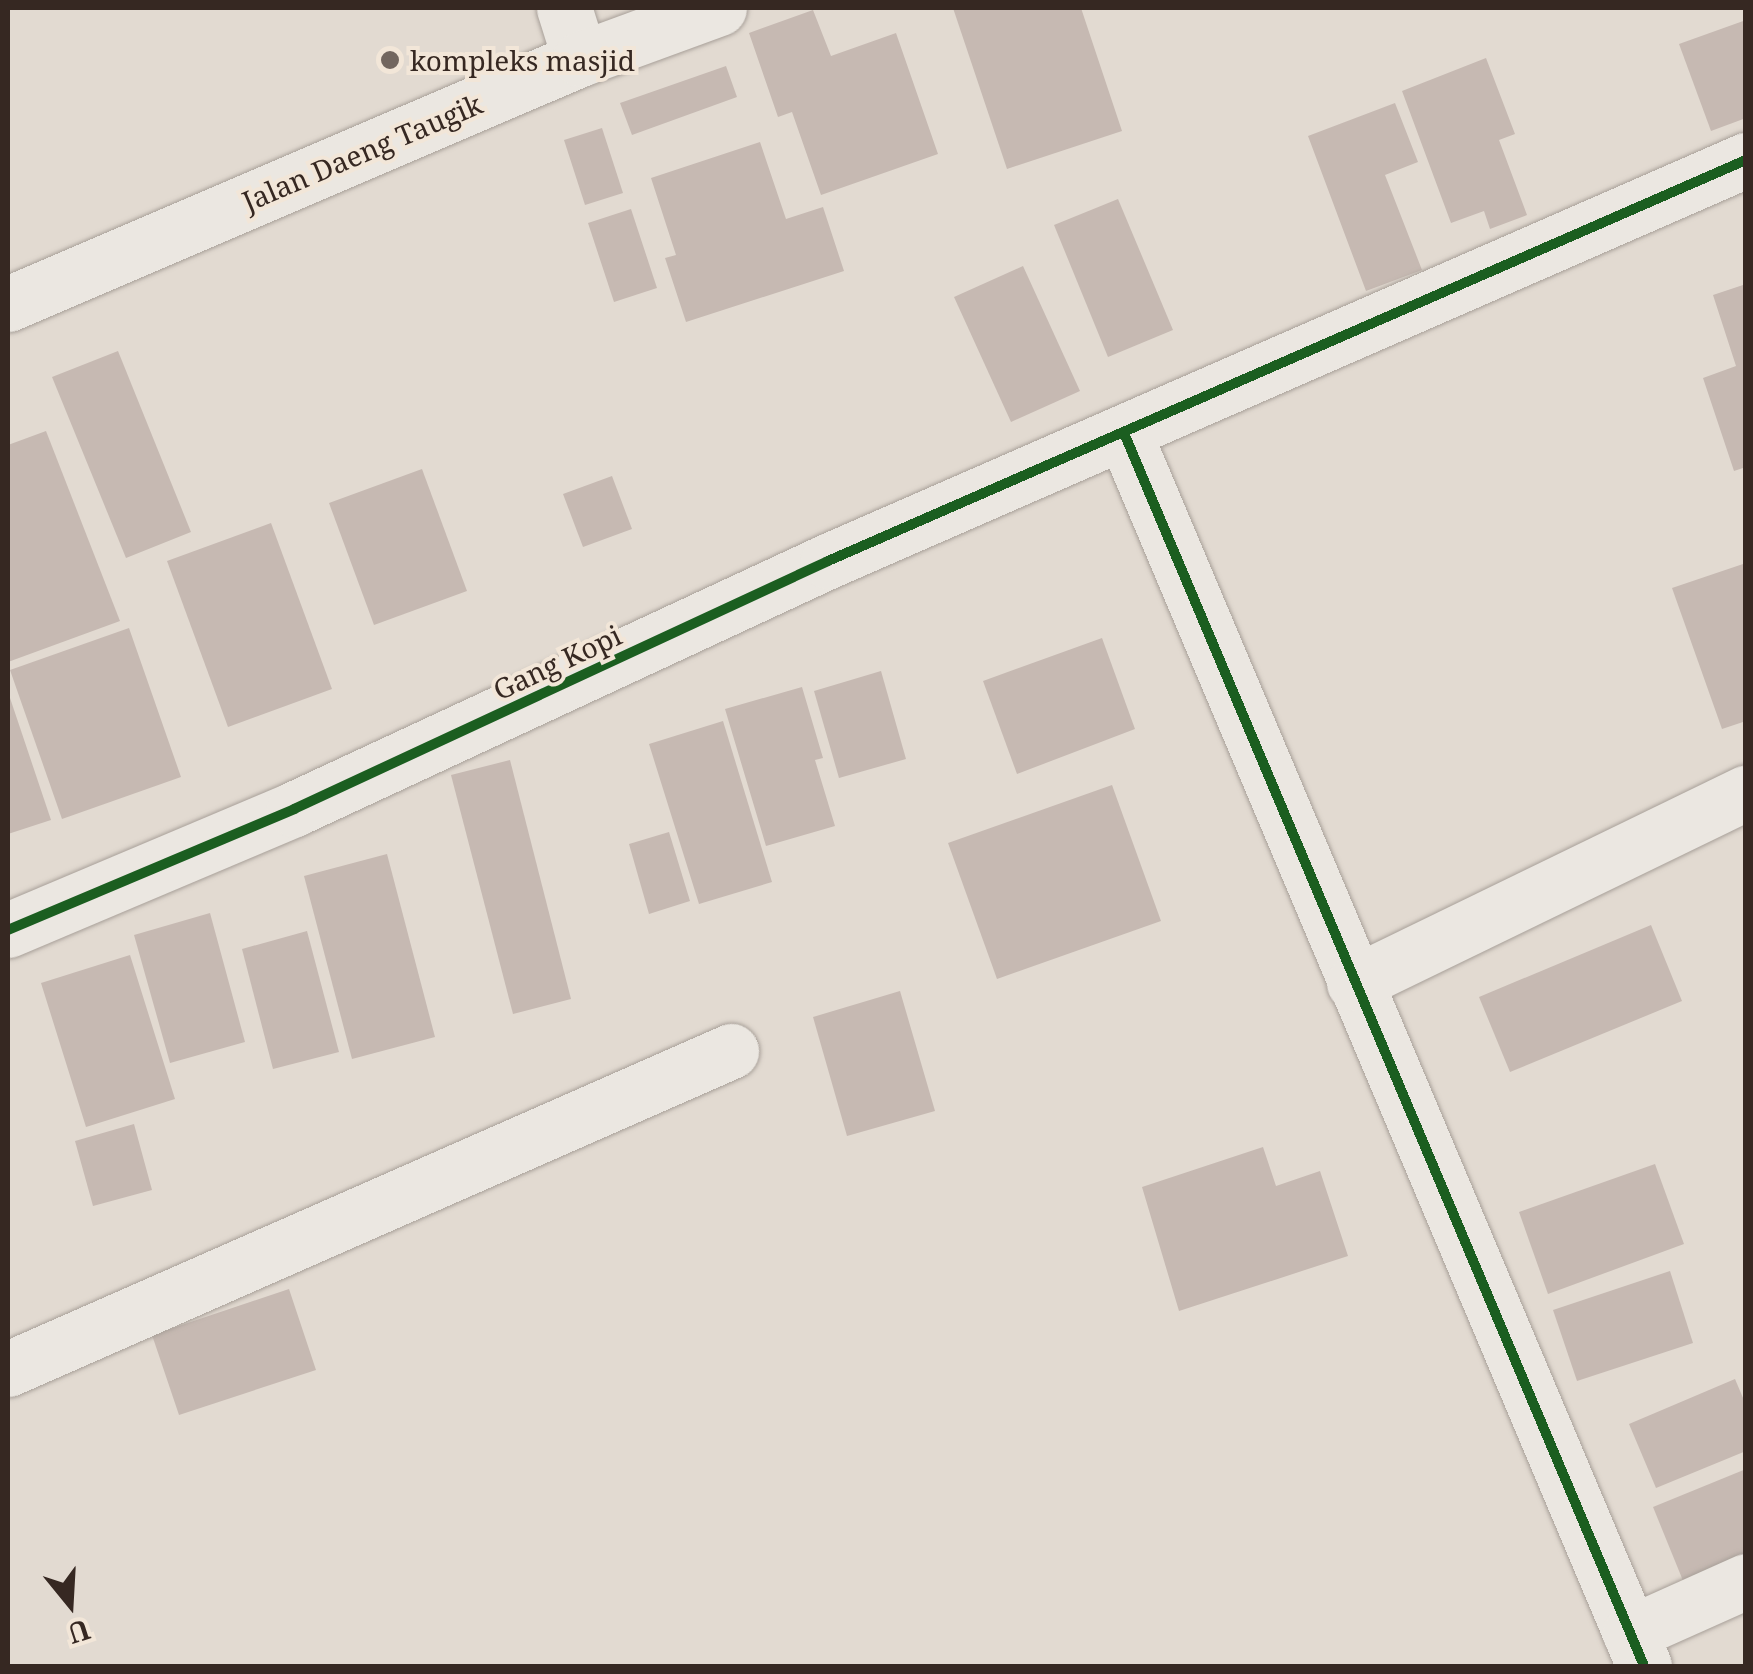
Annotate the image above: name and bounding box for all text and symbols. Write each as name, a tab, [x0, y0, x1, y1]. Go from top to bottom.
place label: kompleks masjid	[410, 43, 635, 77]
marker: kompleks masjid	[379, 49, 401, 71]
street label: Jalan Daeng Taugik	[237, 86, 487, 218]
street label: Gang Kopi	[488, 618, 626, 706]
north arrow	[20, 1554, 120, 1654]
text: U	[63, 1611, 95, 1654]

